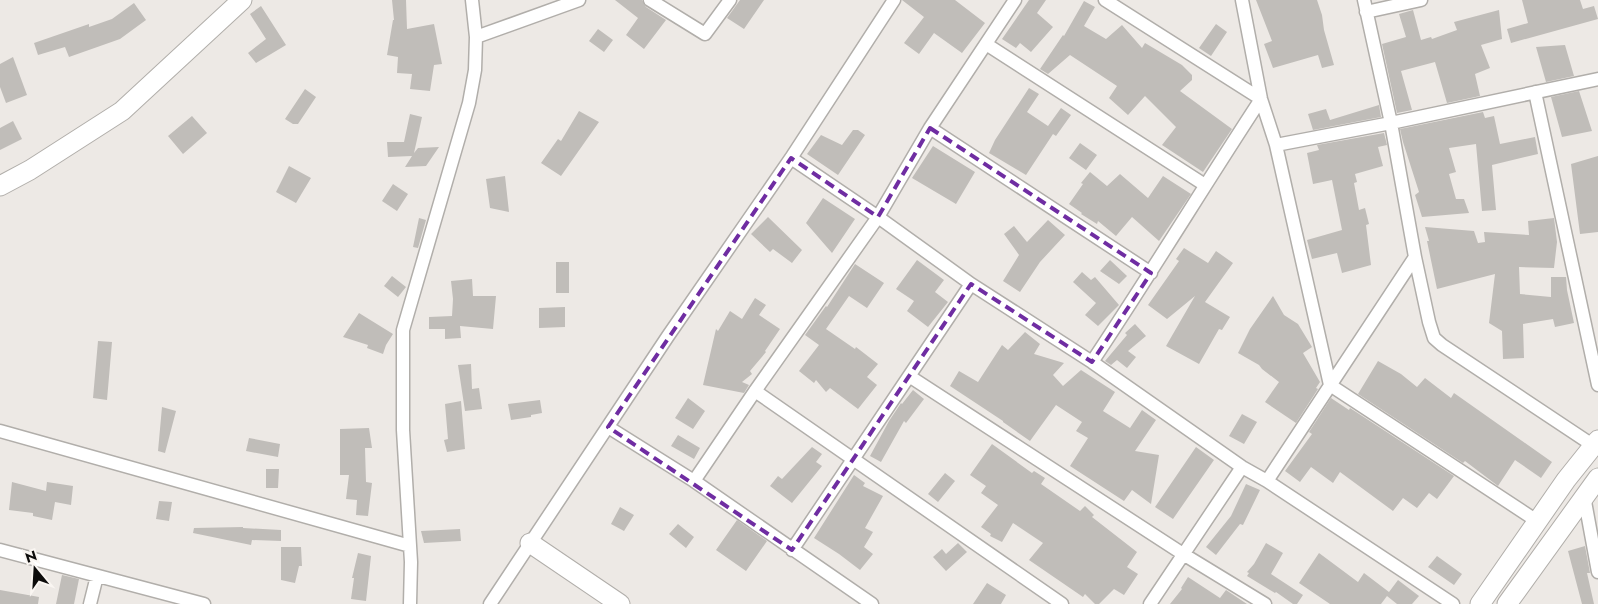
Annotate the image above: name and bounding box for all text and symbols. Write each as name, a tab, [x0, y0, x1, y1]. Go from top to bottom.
north arrow	[10, 544, 60, 594]
text: N	[23, 545, 39, 568]

